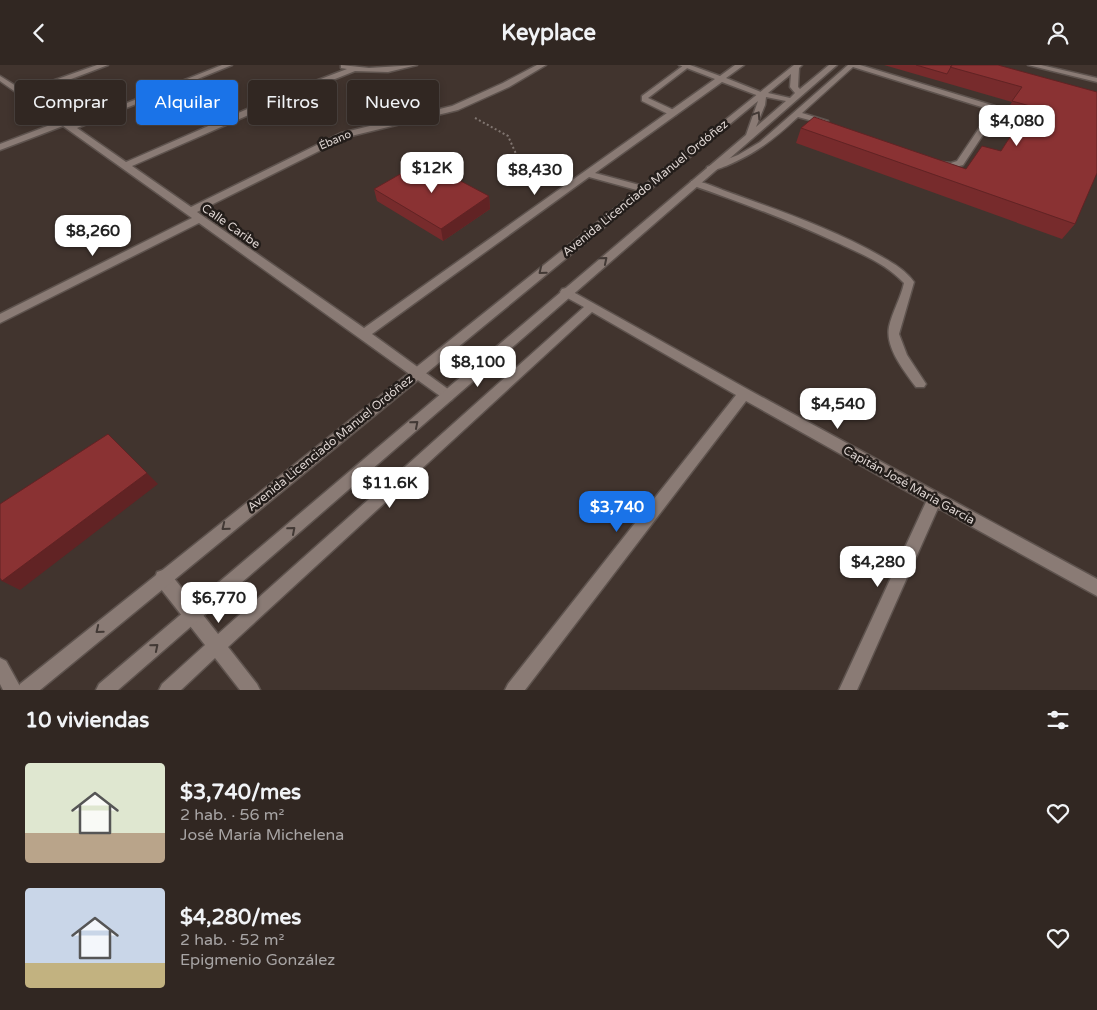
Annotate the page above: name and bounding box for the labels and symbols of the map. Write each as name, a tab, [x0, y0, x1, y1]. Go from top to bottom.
pin: $4,080	[976, 104, 1058, 147]
one-way arrow	[751, 111, 760, 120]
street label: Avenida Licenciado Manuel Ordóñez	[560, 117, 730, 259]
street label: Ébano	[317, 126, 353, 153]
pin: $12K	[402, 151, 462, 194]
pin: $8,430	[494, 153, 576, 196]
street label: Calle Caribe	[199, 201, 263, 251]
pin: $8,260	[52, 215, 134, 257]
one-way arrow	[598, 257, 607, 266]
one-way arrow	[539, 266, 548, 274]
pin: $8,100	[437, 345, 519, 388]
street label: Avenida Licenciado Manuel Ordóñez	[245, 372, 415, 514]
pin: $4,540	[797, 387, 879, 430]
one-way arrow	[409, 421, 418, 430]
street label: Capitán José María García	[841, 443, 977, 527]
pin: $11.6K	[349, 467, 431, 509]
pin: $3,740	[576, 491, 658, 533]
one-way arrow	[222, 522, 231, 530]
one-way arrow	[286, 527, 295, 536]
pin: $4,280	[837, 545, 919, 588]
pin: $6,770	[178, 581, 260, 624]
one-way arrow	[96, 625, 105, 634]
one-way arrow	[149, 644, 158, 653]

